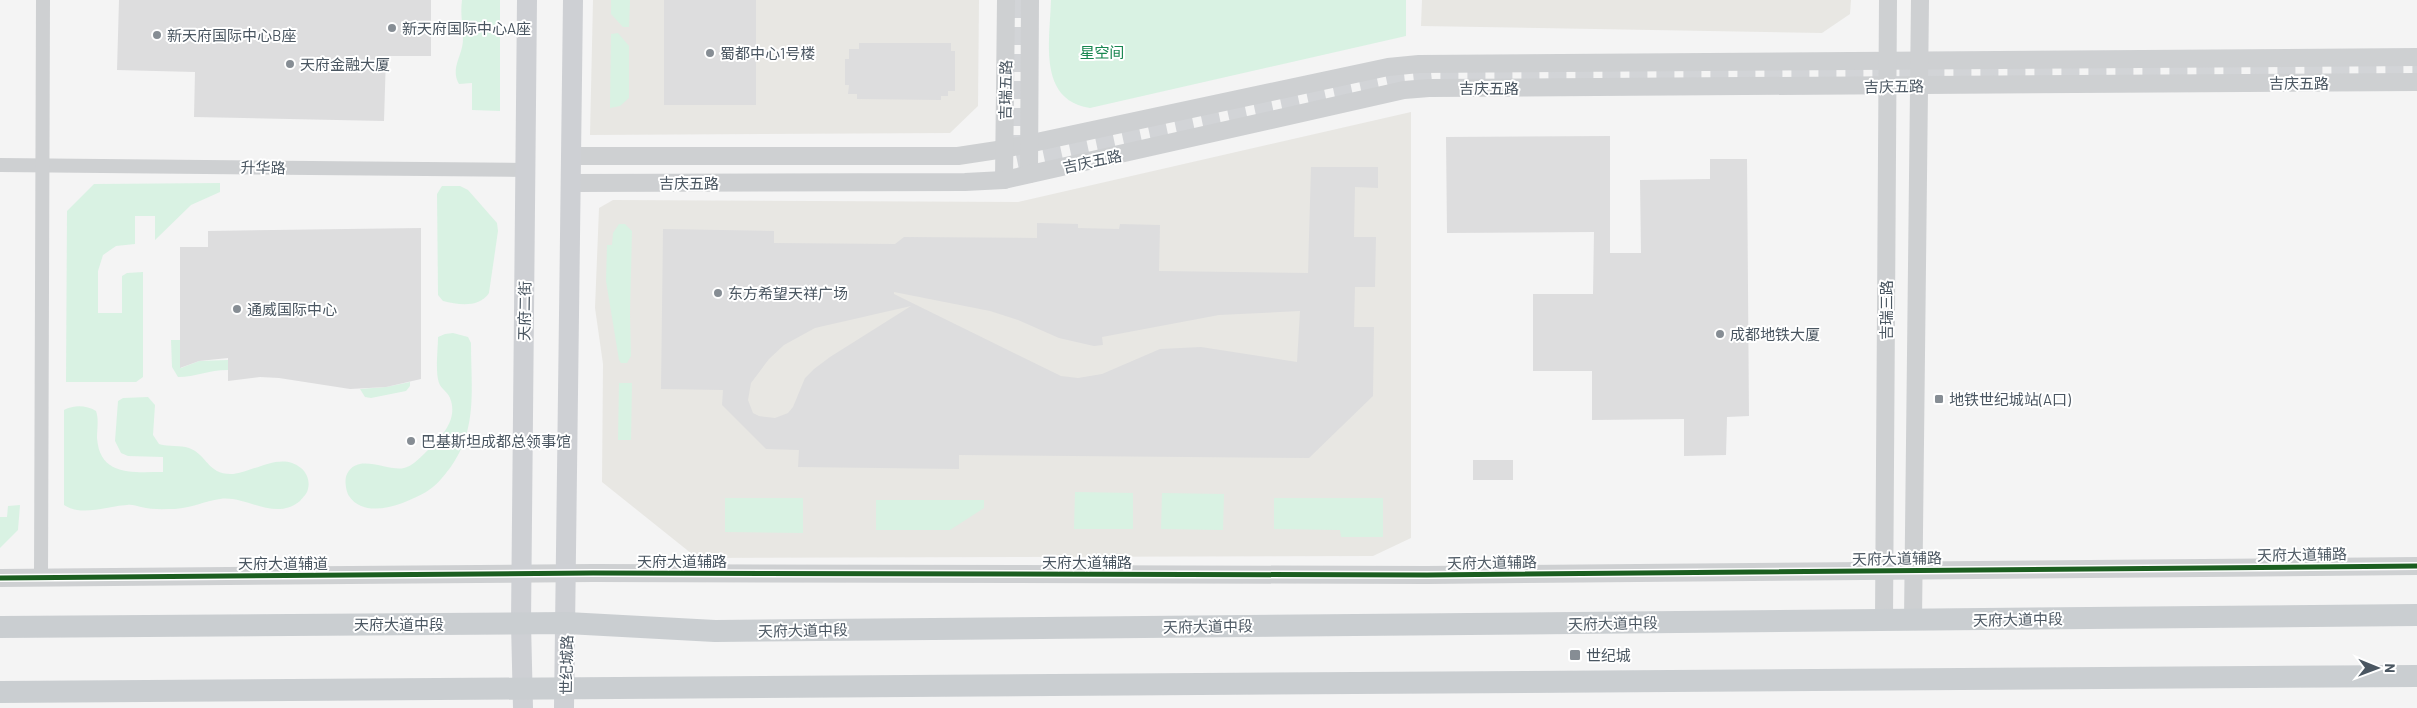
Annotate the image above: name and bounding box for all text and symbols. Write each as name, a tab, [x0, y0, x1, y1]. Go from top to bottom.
place label: 新天府国际中心A座	[402, 19, 531, 37]
marker: 新天府国际中心A座	[386, 22, 398, 34]
place label: 新天府国际中心B座	[167, 26, 296, 44]
marker: 新天府国际中心B座	[151, 29, 163, 41]
park label: 星空间	[1079, 43, 1125, 61]
place label: 蜀都中心1号楼	[720, 44, 815, 62]
marker: 蜀都中心1号楼	[704, 47, 716, 59]
place label: 天府金融大厦	[300, 55, 390, 73]
marker: 天府金融大厦	[284, 58, 296, 70]
street label: 吉瑞五路	[995, 60, 1015, 120]
street label: 吉庆五路	[2269, 74, 2329, 92]
street label: 吉庆五路	[1864, 76, 1924, 96]
street label: 吉庆五路	[1459, 79, 1519, 97]
street label: 吉庆五路	[1061, 146, 1123, 176]
street label: 升华路	[240, 158, 286, 176]
street label: 吉庆五路	[659, 174, 719, 192]
street label: 吉瑞三路	[1877, 280, 1895, 340]
street label: 天府二街	[514, 281, 534, 341]
place label: 东方希望天祥广场	[728, 284, 848, 302]
marker: 东方希望天祥广场	[712, 287, 724, 299]
place label: 通威国际中心	[247, 300, 337, 318]
marker: 通威国际中心	[231, 303, 243, 315]
place label: 成都地铁大厦	[1730, 325, 1820, 343]
marker: 成都地铁大厦	[1714, 328, 1726, 340]
place label: 地铁世纪城站(A口)	[1949, 390, 2071, 408]
marker: 地铁世纪城站(A口)	[1933, 393, 1945, 405]
place label: 巴基斯坦成都总领事馆	[421, 432, 571, 450]
marker: 巴基斯坦成都总领事馆	[405, 435, 417, 447]
street label: 天府大道辅路	[2257, 544, 2347, 564]
street label: 天府大道辅路	[1852, 548, 1942, 568]
street label: 天府大道辅路	[637, 552, 727, 570]
street label: 天府大道辅路	[1447, 552, 1537, 572]
street label: 天府大道辅路	[1042, 553, 1132, 571]
street label: 天府大道辅道	[238, 554, 328, 572]
street label: 天府大道中段	[1973, 609, 2063, 629]
street label: 天府大道中段	[1568, 613, 1658, 633]
street label: 天府大道中段	[354, 615, 444, 633]
street label: 天府大道中段	[1163, 616, 1253, 636]
street label: 天府大道中段	[758, 620, 848, 640]
street label: 世纪城路	[556, 635, 576, 695]
north arrow	[2352, 643, 2402, 693]
place label: 世纪城	[1586, 646, 1631, 664]
marker: 世纪城	[1568, 648, 1582, 662]
text: N	[2382, 663, 2399, 673]

